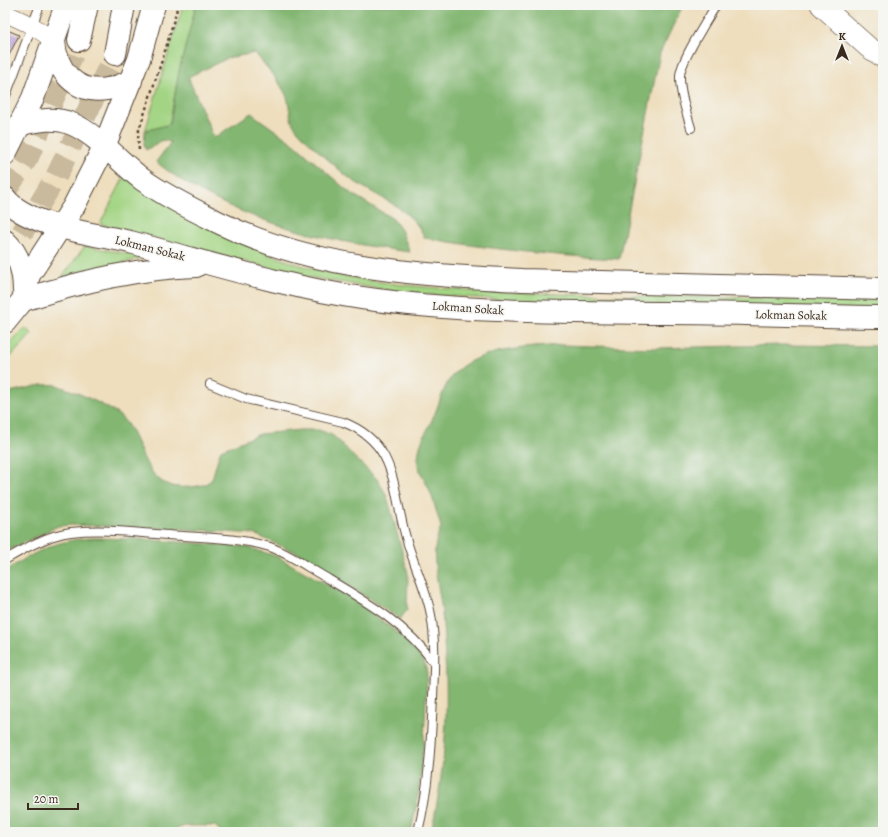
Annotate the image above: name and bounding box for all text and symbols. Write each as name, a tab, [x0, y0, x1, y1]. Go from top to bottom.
north arrow	[822, 26, 862, 66]
text: K	[838, 29, 846, 44]
street label: Lokman Sokak	[113, 232, 187, 264]
street label: Lokman Sokak	[432, 298, 504, 318]
street label: Lokman Sokak	[755, 306, 827, 324]
scale bar	[28, 785, 78, 811]
text: 20 m	[34, 791, 58, 807]

